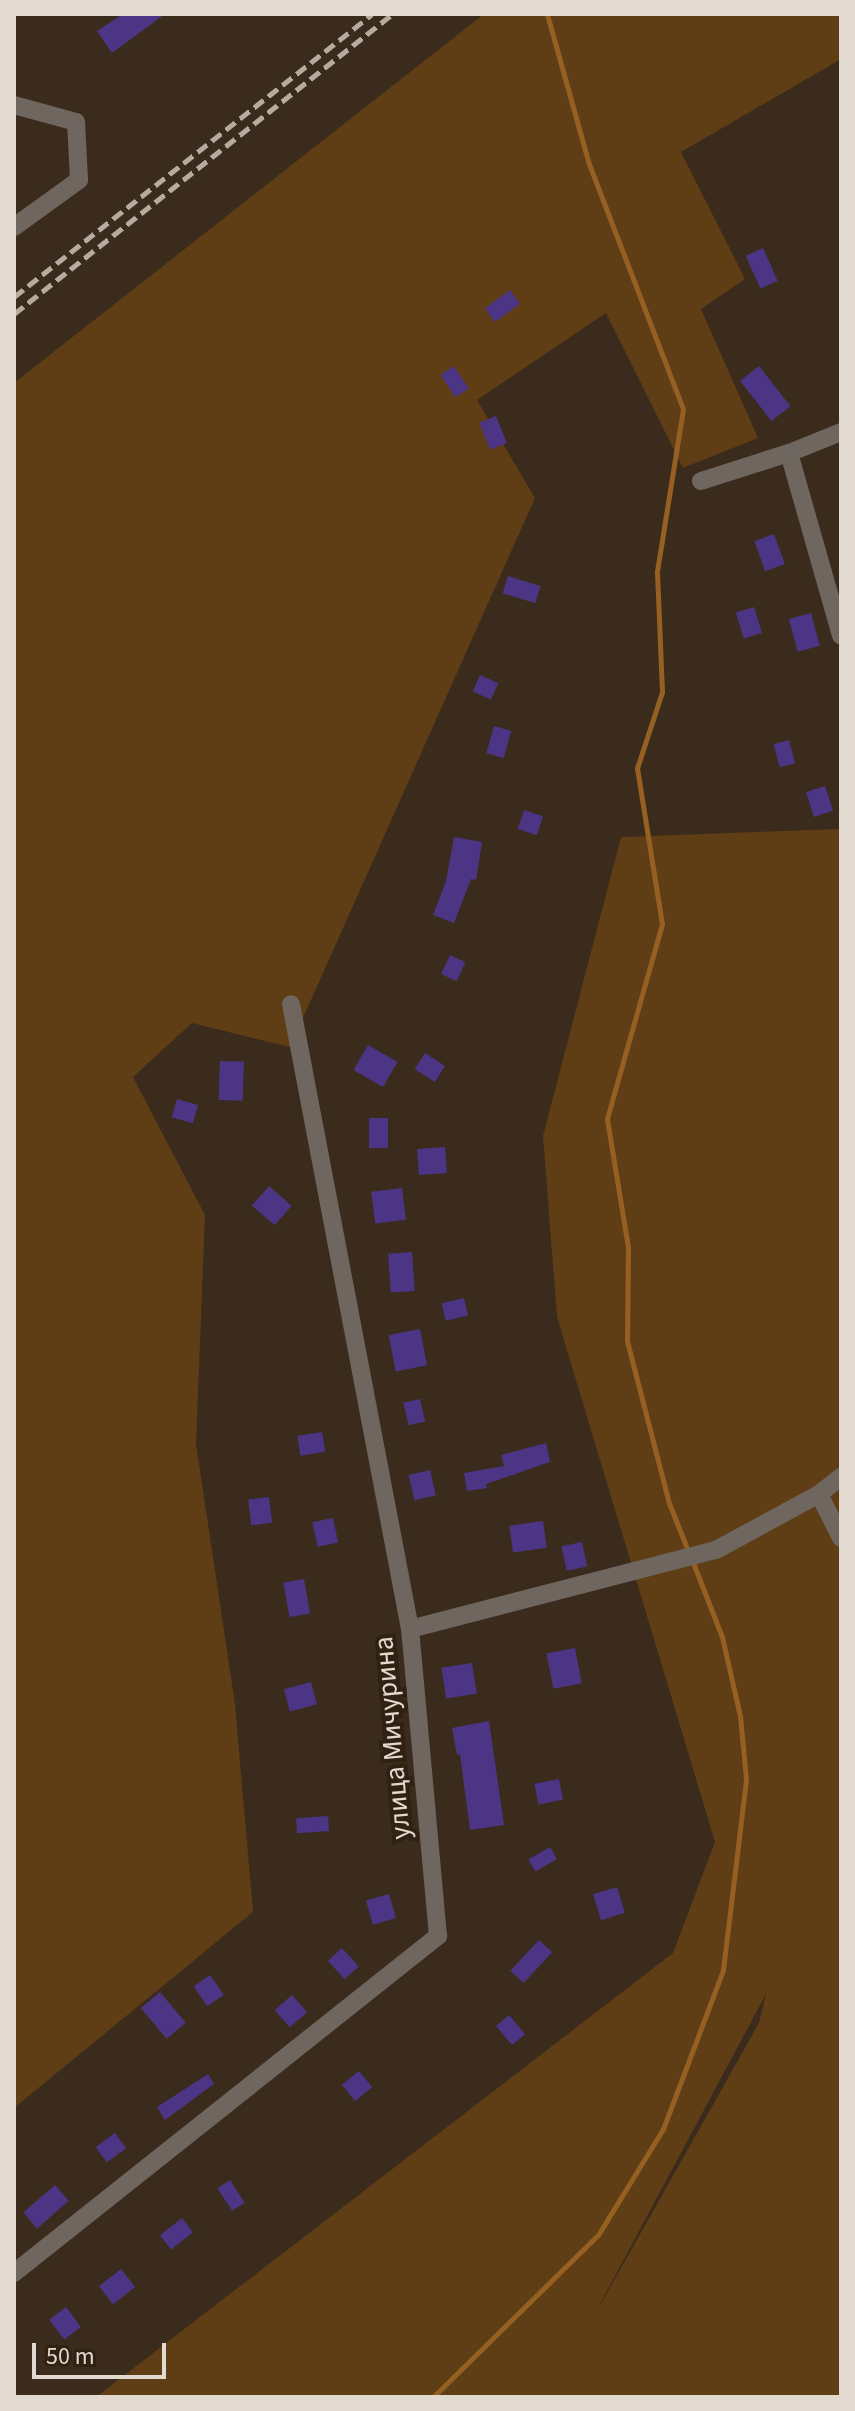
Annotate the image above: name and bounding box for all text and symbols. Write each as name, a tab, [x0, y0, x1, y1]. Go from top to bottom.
street label: улица Мичурина	[366, 1635, 418, 1841]
scale bar	[36, 2327, 170, 2377]
text: 50 m	[46, 2339, 95, 2374]

